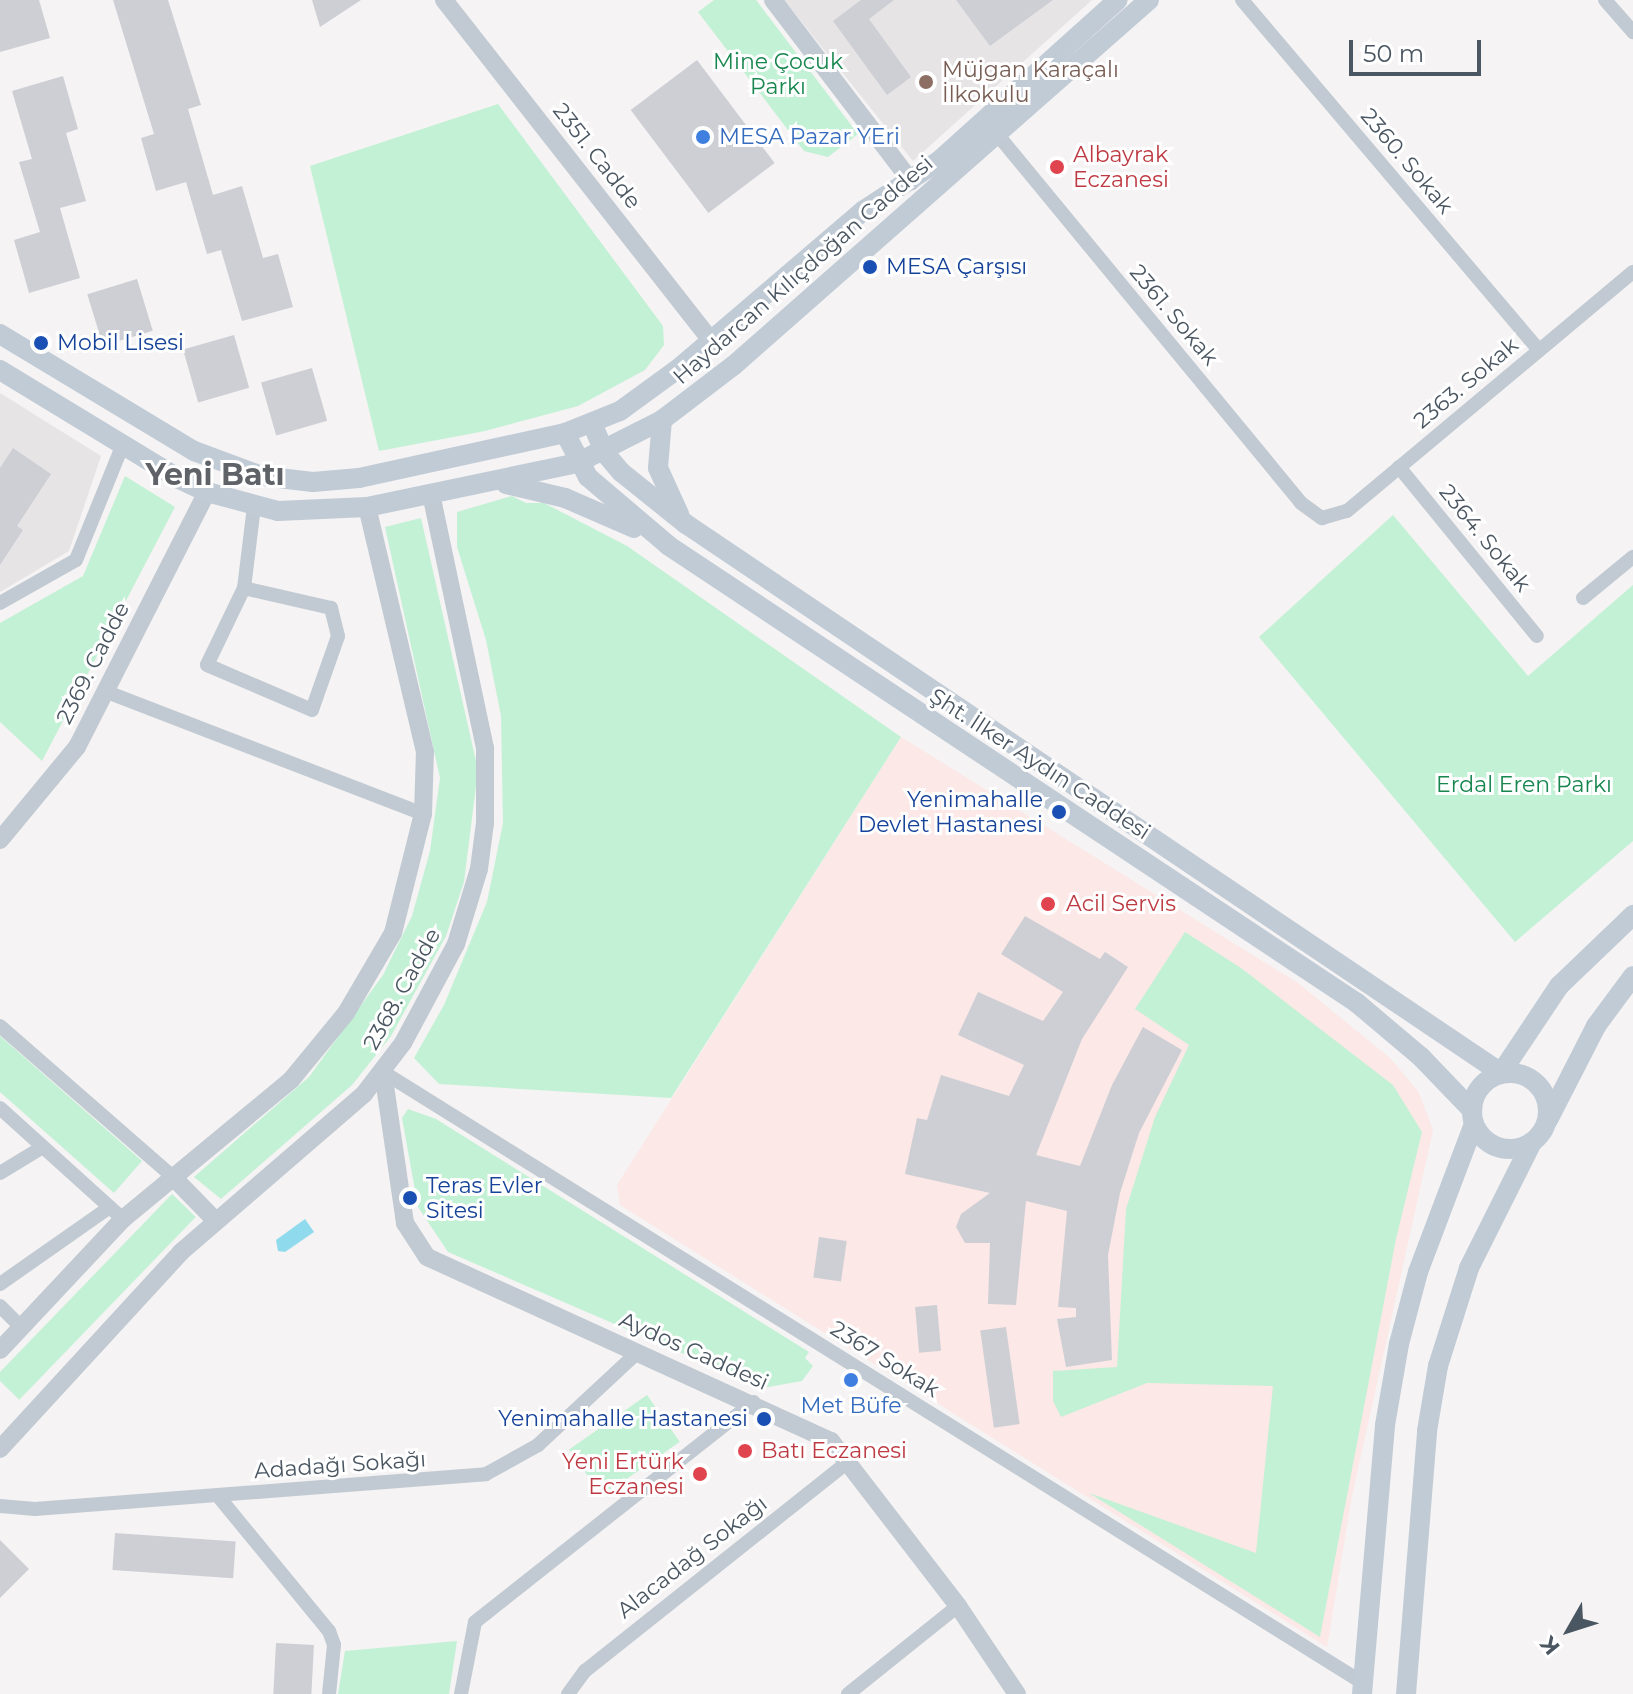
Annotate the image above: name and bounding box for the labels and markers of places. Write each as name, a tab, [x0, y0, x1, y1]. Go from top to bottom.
place label: Müjgan Karaçalı İlkokulu	[942, 56, 1119, 108]
marker: Müjgan Karaçalı İlkokulu	[917, 73, 935, 91]
place label: MESA Pazar YEri	[719, 124, 900, 150]
marker: MESA Pazar YEri	[694, 128, 712, 146]
place label: Albayrak Eczanesi	[1073, 141, 1169, 192]
marker: Albayrak Eczanesi	[1048, 158, 1066, 176]
place label: MESA Çarşısı	[886, 254, 1027, 280]
marker: MESA Çarşısı	[861, 258, 879, 276]
place label: Mobil Lisesi	[57, 330, 184, 356]
marker: Mobil Lisesi	[32, 334, 50, 352]
place label: Yenimahalle Devlet Hastanesi	[858, 786, 1043, 838]
marker: Yenimahalle Devlet Hastanesi	[1050, 803, 1068, 821]
place label: Acil Servis	[1066, 891, 1176, 917]
marker: Acil Servis	[1037, 893, 1059, 915]
place label: Teras Evler Sitesi	[426, 1172, 543, 1224]
marker: Teras Evler Sitesi	[401, 1189, 419, 1207]
marker: Met Büfe	[842, 1371, 860, 1389]
place label: Met Büfe	[801, 1393, 901, 1419]
place label: Yenimahalle Hastanesi	[498, 1406, 748, 1432]
marker: Yenimahalle Hastanesi	[755, 1410, 773, 1428]
place label: Batı Eczanesi	[761, 1438, 907, 1464]
marker: Batı Eczanesi	[736, 1442, 754, 1460]
place label: Yeni Ertürk Eczanesi	[562, 1448, 684, 1500]
marker: Yeni Ertürk Eczanesi	[691, 1465, 709, 1483]

